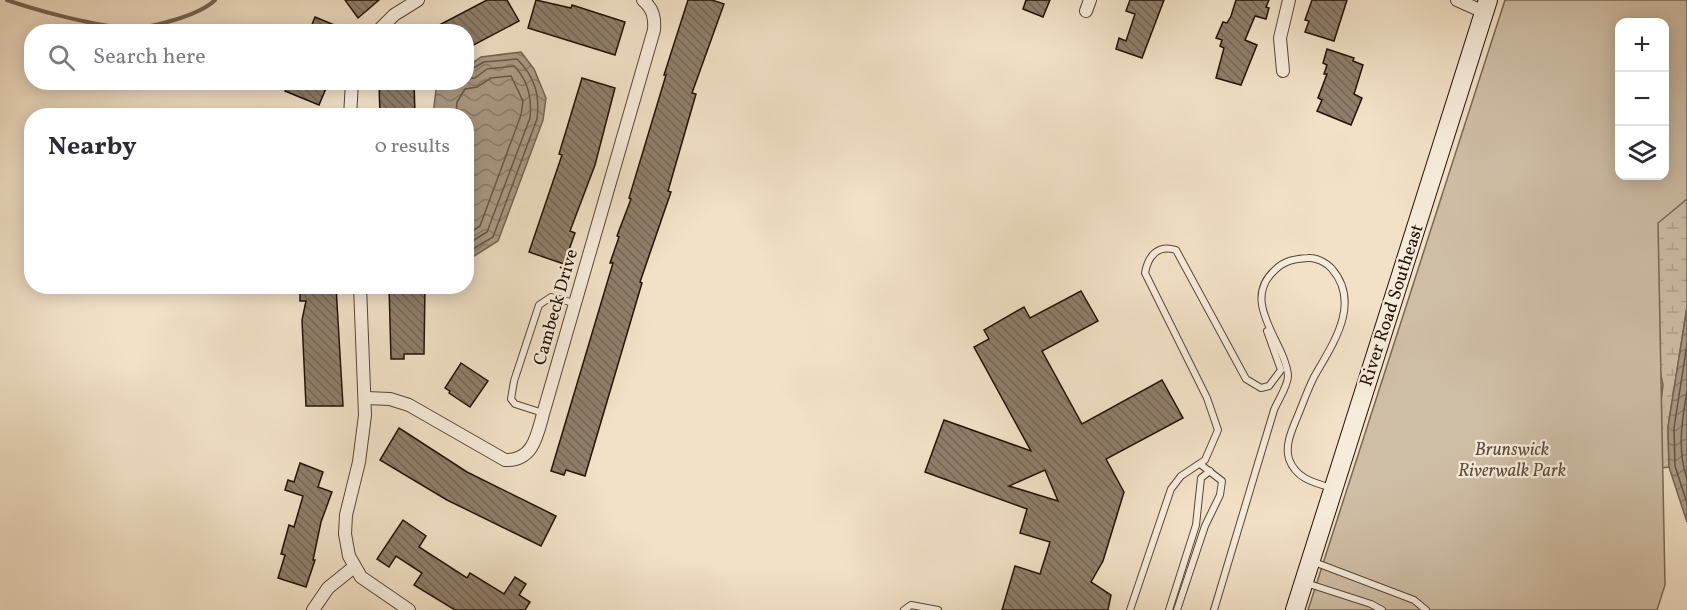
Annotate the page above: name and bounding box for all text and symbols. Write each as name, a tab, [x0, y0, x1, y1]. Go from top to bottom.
map controls	[1615, 18, 1669, 180]
button: +	[1615, 18, 1669, 72]
search box	[24, 24, 474, 90]
icon: search	[45, 41, 78, 74]
text: Search here	[93, 42, 206, 73]
button: −	[1615, 72, 1669, 126]
button: layers	[1615, 126, 1669, 180]
text: Nearby	[48, 129, 137, 165]
text: 0 results	[375, 133, 450, 161]
street label: River Road Southeast	[1354, 221, 1430, 390]
street label: Cambeck Drive	[528, 246, 585, 369]
park label: Brunswick Riverwalk Park	[1458, 438, 1566, 484]

